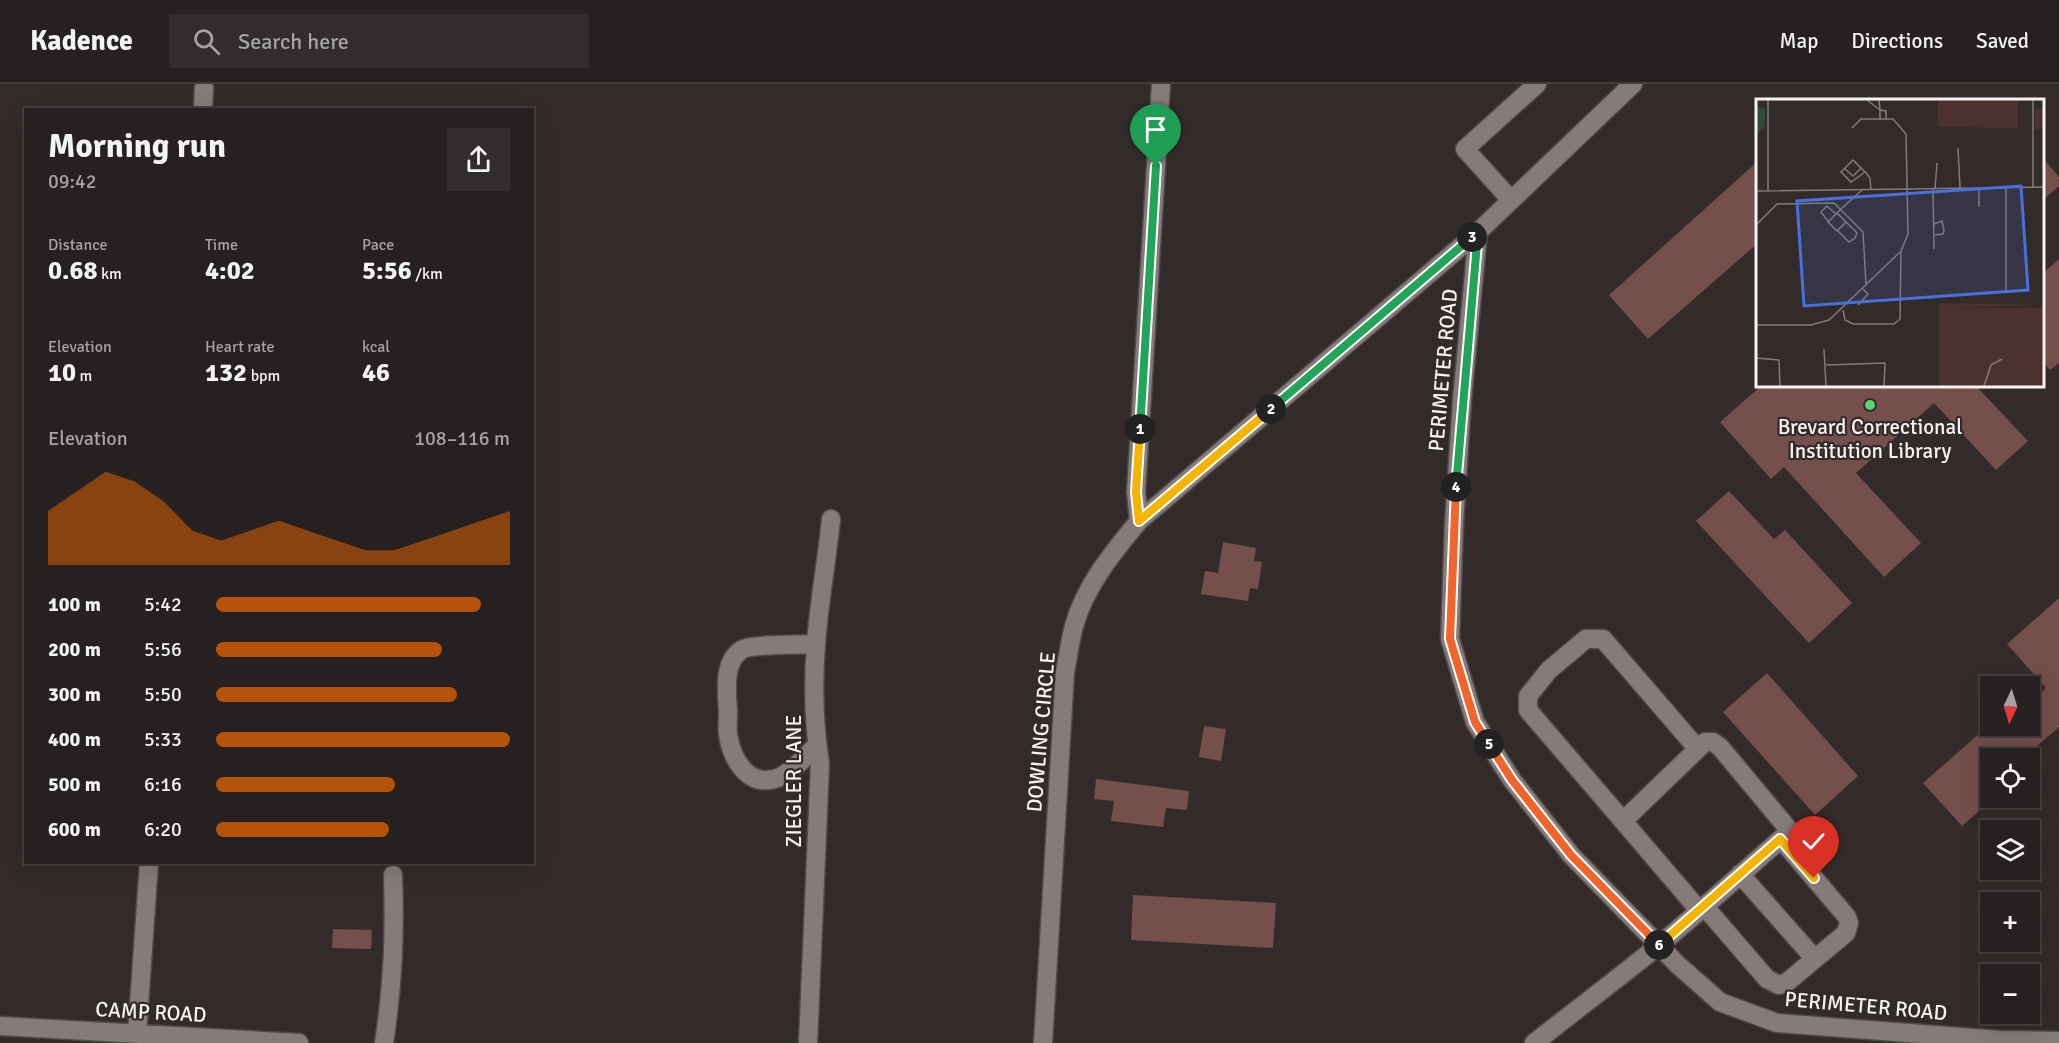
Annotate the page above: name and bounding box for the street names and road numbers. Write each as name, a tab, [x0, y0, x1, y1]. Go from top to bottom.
street label: PERIMETER ROAD	[1423, 288, 1463, 452]
street label: DOWLING CIRCLE	[1021, 651, 1061, 813]
street label: ZIEGLER LANE	[781, 715, 807, 847]
street label: PERIMETER ROAD	[1784, 986, 1948, 1026]
street label: CAMP ROAD	[95, 996, 207, 1028]

